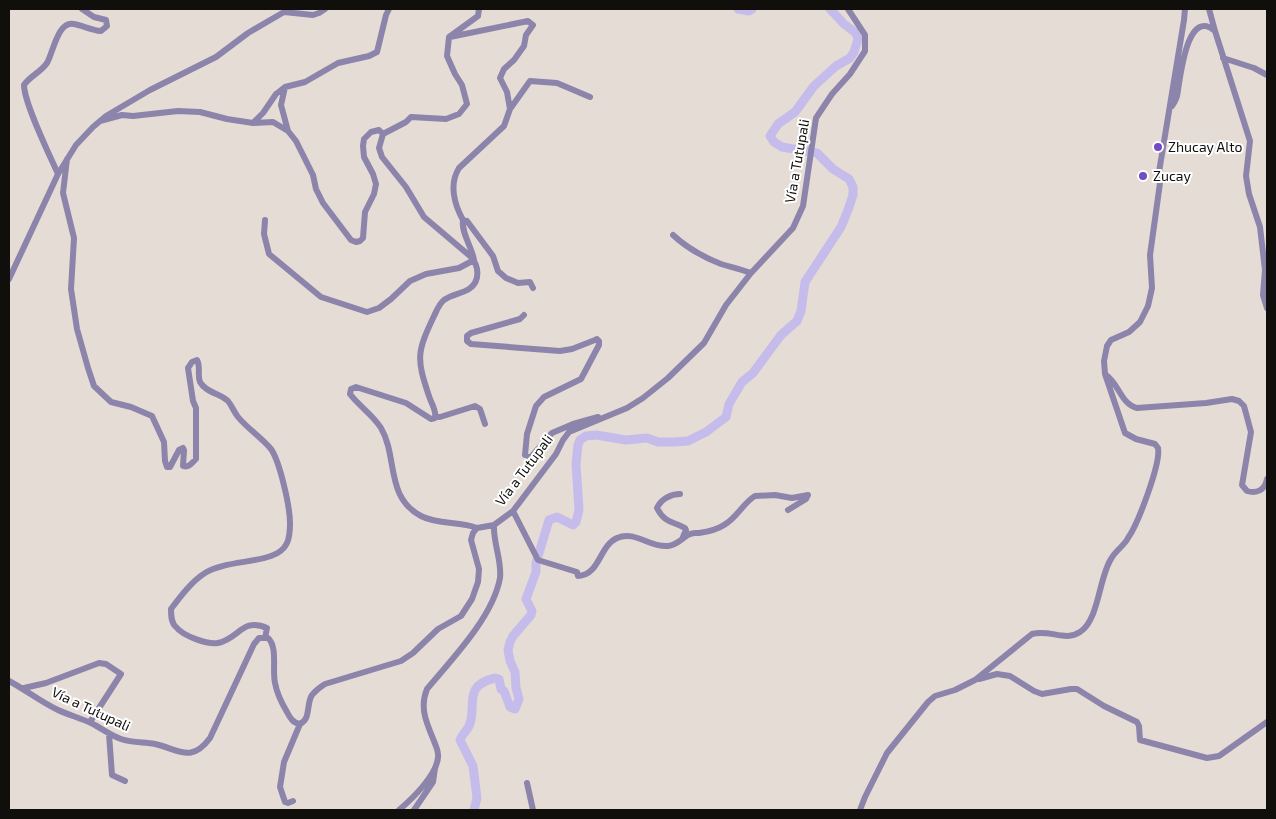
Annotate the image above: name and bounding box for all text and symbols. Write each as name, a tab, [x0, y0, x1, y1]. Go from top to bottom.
street label: Vía a Tutupali	[781, 118, 812, 204]
place label: Zhucay Alto	[1168, 138, 1243, 155]
marker: Zhucay Alto	[1152, 141, 1164, 153]
place label: Zucay	[1153, 167, 1191, 184]
marker: Zucay	[1137, 170, 1149, 182]
street label: Vía a Tutupali	[491, 431, 556, 509]
street label: Vía a Tutupali	[49, 683, 133, 734]

